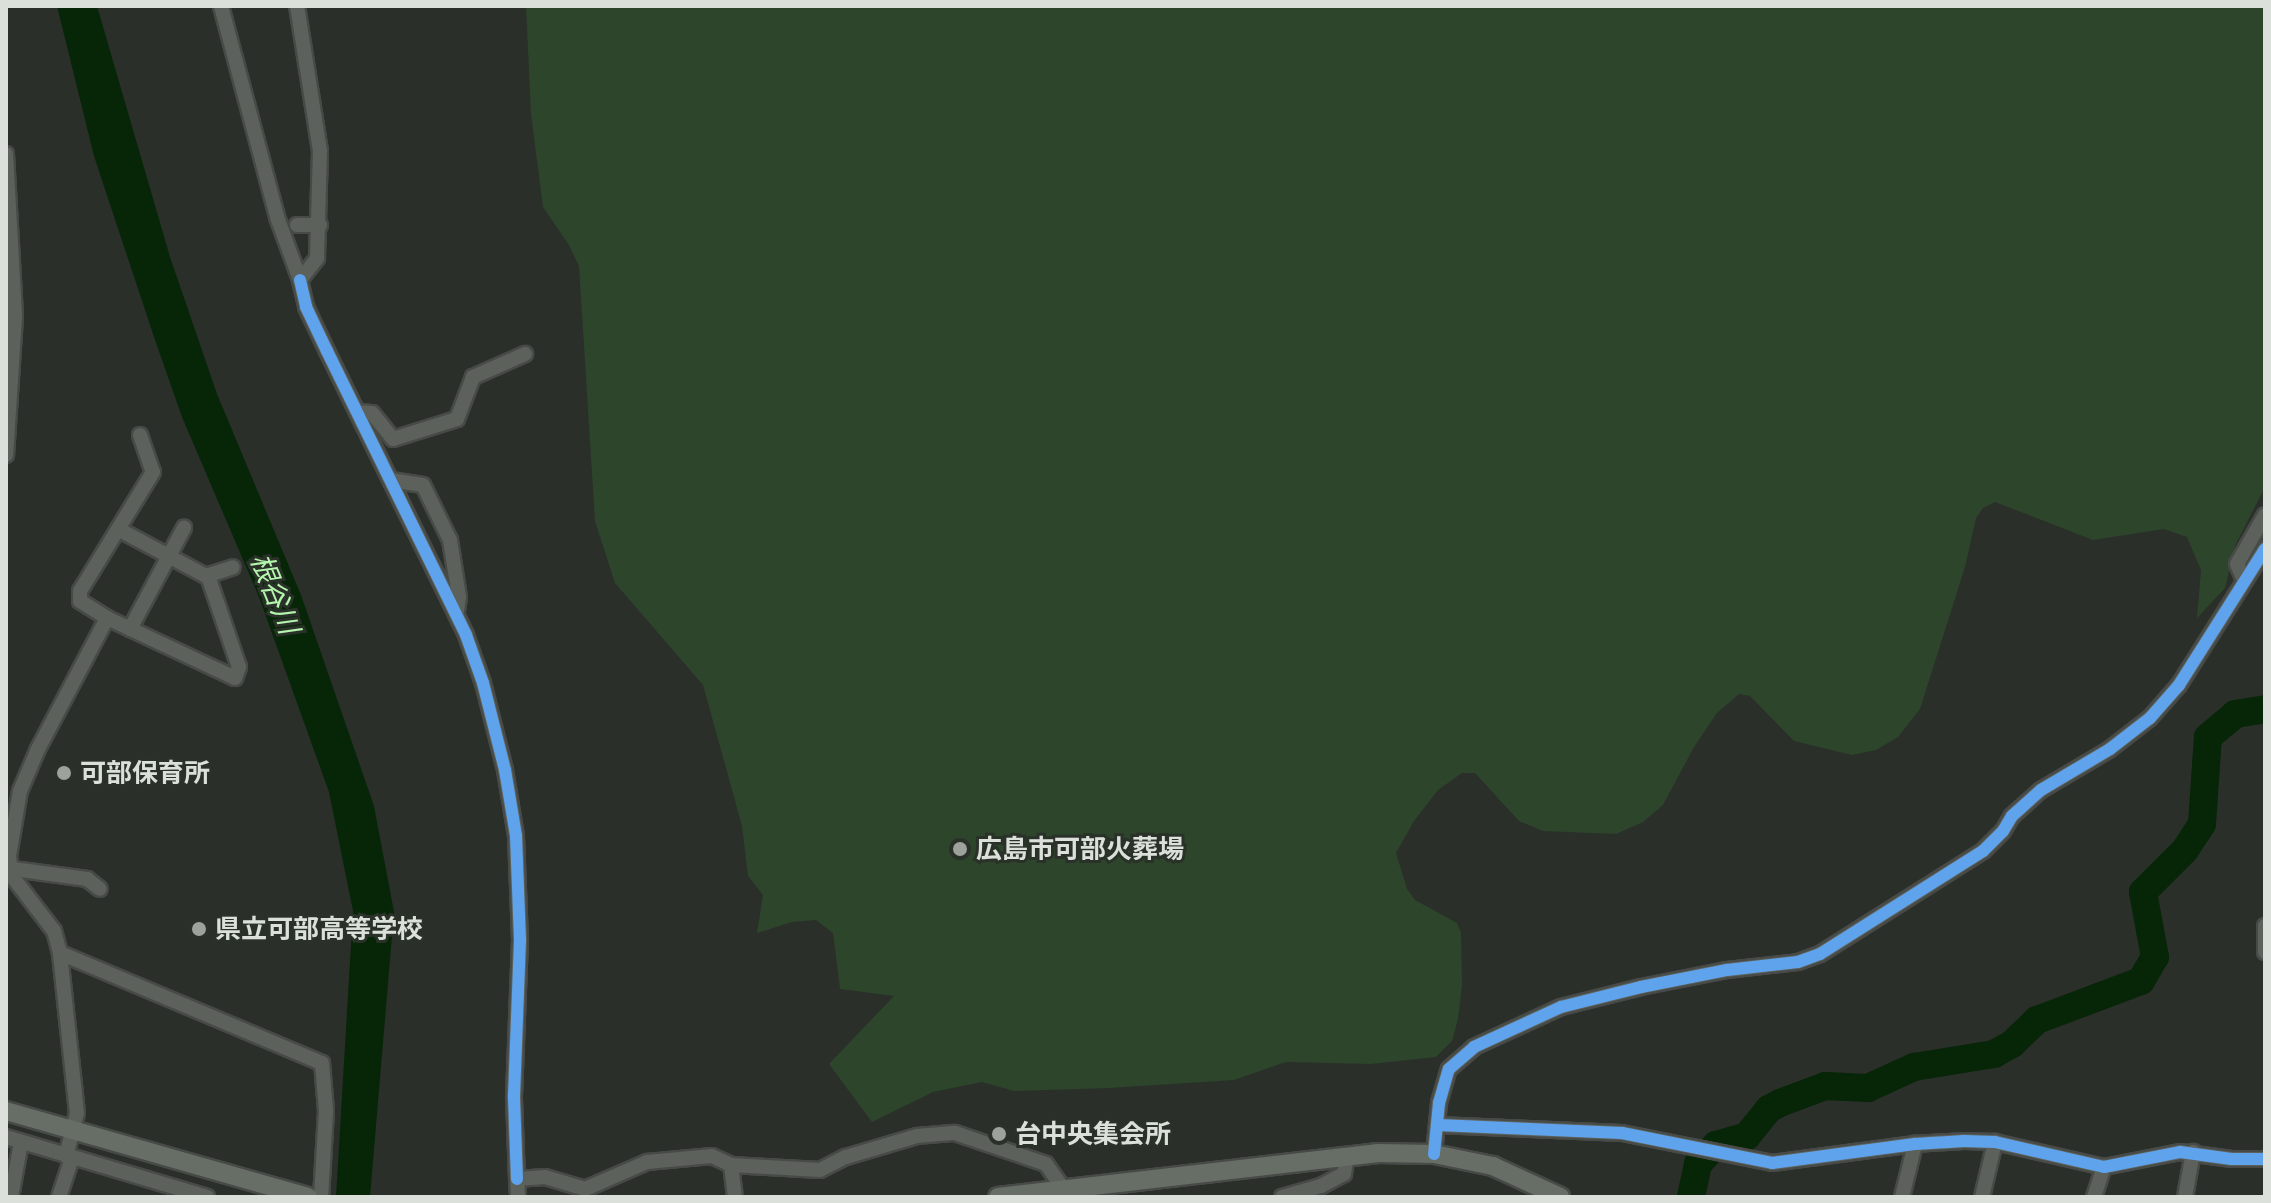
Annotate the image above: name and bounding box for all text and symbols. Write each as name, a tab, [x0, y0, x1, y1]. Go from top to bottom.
water label: 根谷川	[245, 548, 307, 638]
place label: 可部保育所	[80, 757, 210, 789]
marker: 可部保育所	[55, 764, 73, 782]
place label: 広島市可部火葬場	[976, 833, 1184, 865]
marker: 広島市可部火葬場	[951, 840, 969, 858]
place label: 県立可部高等学校	[215, 913, 423, 945]
marker: 県立可部高等学校	[190, 920, 208, 938]
place label: 台中央集会所	[1015, 1118, 1171, 1150]
marker: 台中央集会所	[990, 1125, 1008, 1143]

